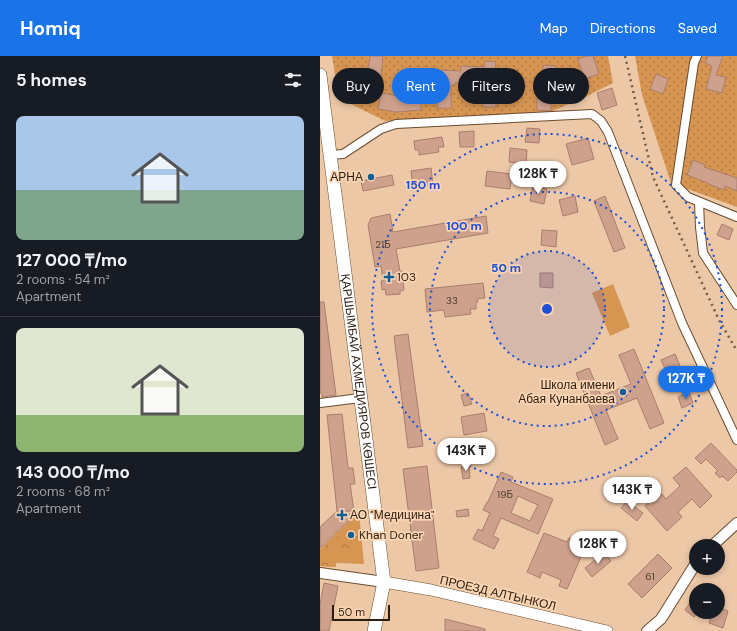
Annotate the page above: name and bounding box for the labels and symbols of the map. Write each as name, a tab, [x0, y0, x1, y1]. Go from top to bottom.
pin: 128K ₸	[505, 161, 571, 195]
place label: АРНА	[330, 169, 363, 185]
marker: АРНА	[366, 172, 376, 182]
text: 150 m	[406, 177, 440, 193]
text: 100 m	[446, 218, 482, 234]
house number: 21Б	[375, 238, 391, 251]
text: 50 m	[491, 260, 521, 276]
place label: 103	[397, 269, 416, 285]
marker: 103	[384, 272, 394, 282]
street label: ҚАРШЫМБАЙ АХМЕДИЯРОВ КӨШЕСІ	[337, 273, 380, 490]
house number: 33	[446, 294, 458, 307]
centre of rings	[540, 302, 554, 316]
pin: 127K ₸	[653, 366, 719, 400]
place label: Школа имени Абая Кунанбаева	[518, 377, 615, 407]
marker: Школа имени Абая Кунанбаева	[618, 387, 628, 397]
pin: 143K ₸	[433, 438, 499, 472]
pin: 143K ₸	[599, 477, 665, 511]
house number: 19Б	[497, 488, 513, 501]
place label: АО "Медицина"	[350, 507, 435, 523]
marker: АО "Медицина"	[337, 510, 347, 520]
place label: Khan Doner	[359, 527, 424, 543]
marker: Khan Doner	[346, 530, 356, 540]
pin: 128K ₸	[565, 531, 631, 565]
house number: 61	[645, 570, 655, 583]
street label: ПРОЕЗД АЛТЫНКОЛ	[438, 572, 558, 614]
scale bar	[332, 603, 390, 622]

